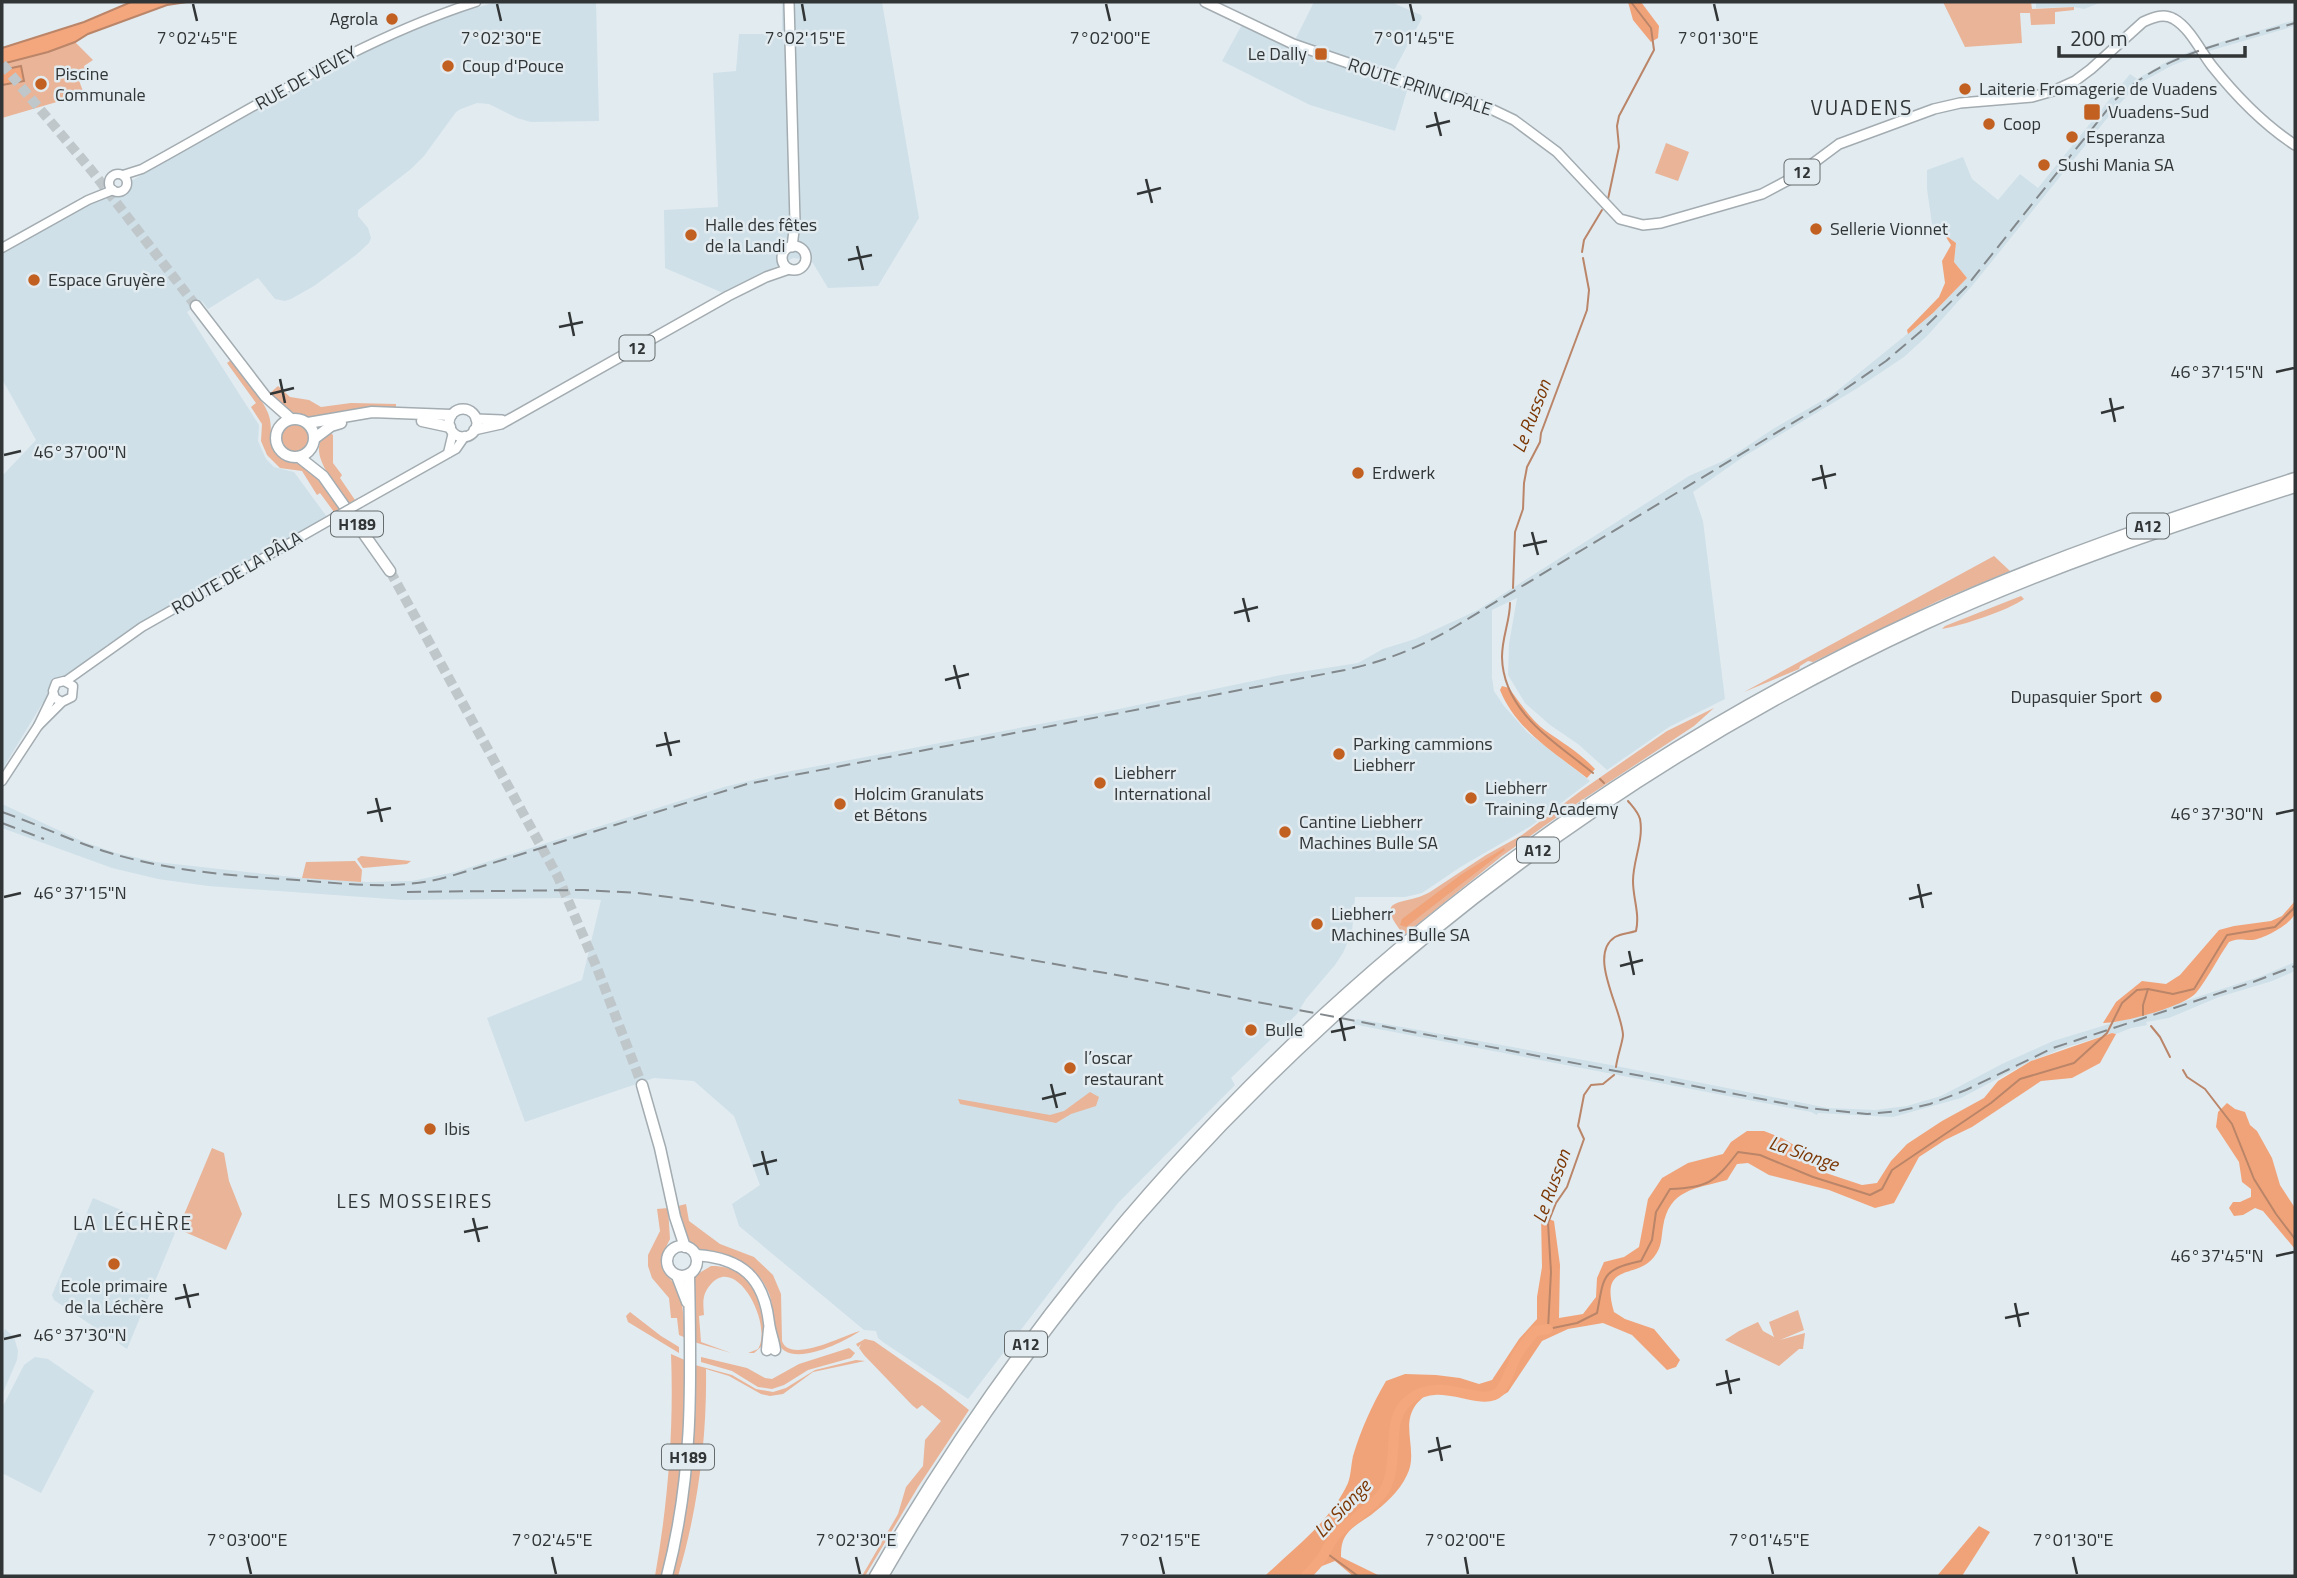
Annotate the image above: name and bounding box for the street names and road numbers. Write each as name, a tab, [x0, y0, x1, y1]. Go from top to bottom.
street label: RUE DE VEVEY	[250, 38, 362, 117]
street label: ROUTE PRINCIPALE	[1345, 51, 1496, 123]
road number: 12	[1784, 160, 1820, 184]
road number: 12	[620, 336, 654, 360]
road number: H189	[331, 512, 383, 537]
road number: A12	[2127, 513, 2169, 538]
street label: ROUTE DE LA PÂLA	[166, 524, 307, 621]
road number: A12	[1517, 838, 1559, 862]
road number: A12	[1005, 1332, 1047, 1356]
road number: H189	[662, 1444, 714, 1470]

